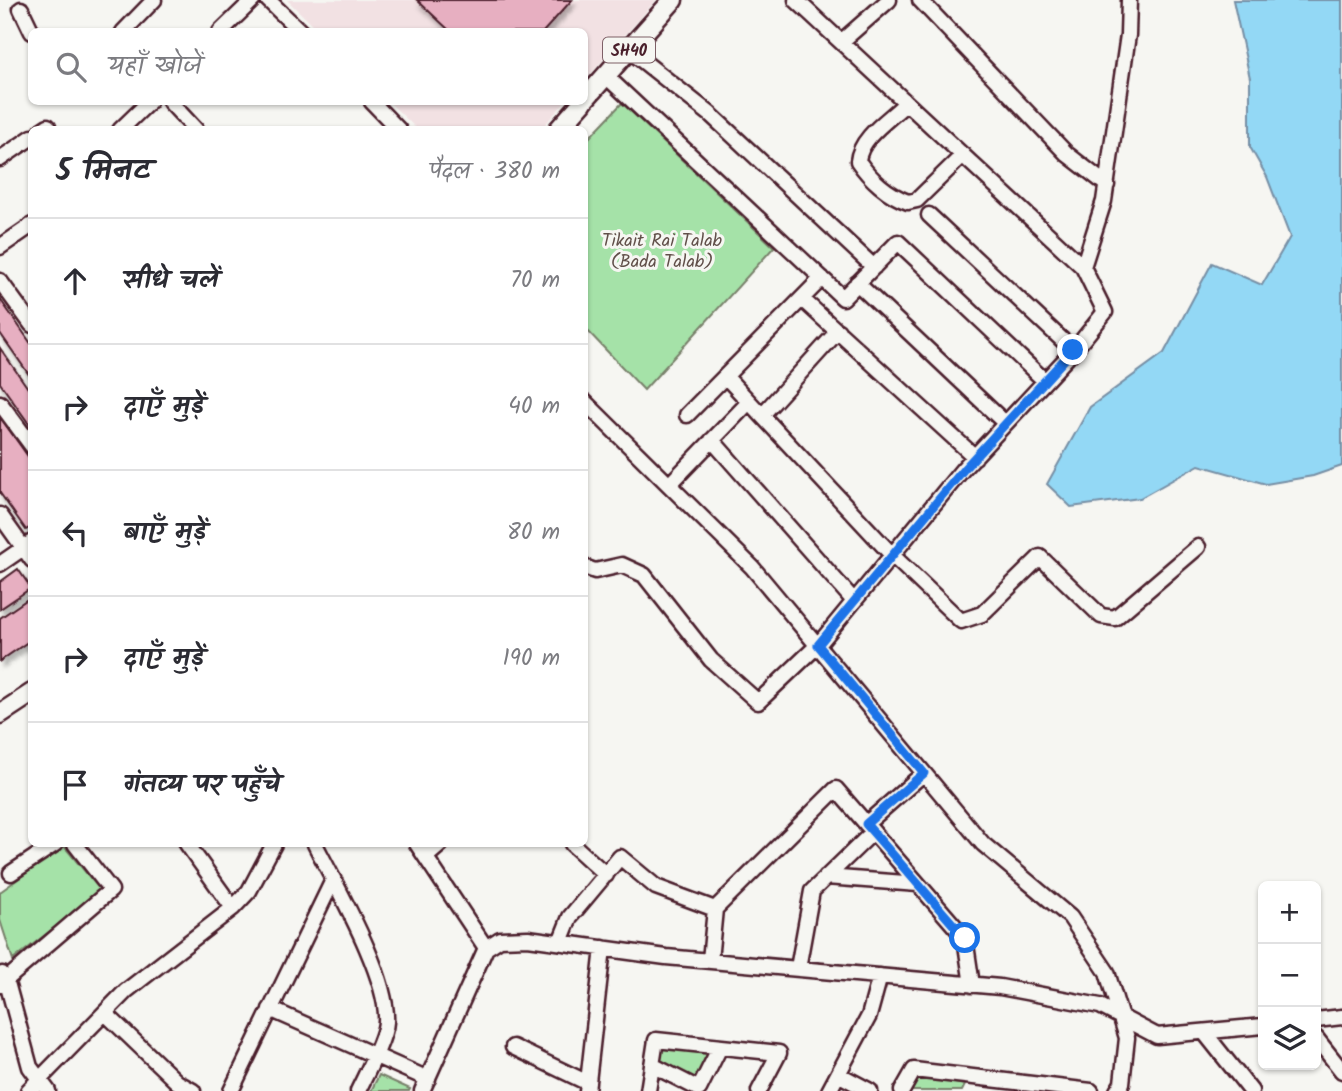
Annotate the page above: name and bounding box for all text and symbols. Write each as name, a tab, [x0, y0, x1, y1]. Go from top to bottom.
search box	[28, 28, 588, 105]
road number: SH40	[603, 38, 655, 62]
text: यहाँ खोजें	[108, 46, 202, 88]
icon: search	[52, 48, 90, 86]
text: 5 मिनट	[56, 148, 151, 196]
text: पैदल · 380 m	[429, 154, 560, 190]
park label: Tikait Rai Talab (Bada Talab)	[602, 227, 723, 277]
text: सीधे चलें	[123, 260, 219, 302]
icon: ahead	[56, 262, 94, 300]
text: 70 m	[510, 263, 560, 299]
route end	[1057, 334, 1088, 365]
text: दाएँ मुड़ें	[123, 386, 204, 428]
icon: right	[56, 388, 94, 426]
text: 40 m	[508, 389, 560, 425]
text: बाएँ मुड़ें	[123, 512, 206, 554]
icon: left	[56, 514, 94, 552]
text: 80 m	[507, 515, 560, 551]
text: दाएँ मुड़ें	[123, 638, 204, 680]
icon: right	[56, 640, 94, 678]
text: 190 m	[503, 641, 560, 677]
text: गंतव्य पर पहुँचे	[123, 764, 280, 806]
icon: arrive	[56, 766, 94, 804]
map controls	[1258, 881, 1321, 1070]
button: +	[1258, 881, 1321, 944]
route start	[949, 922, 980, 953]
button: −	[1258, 944, 1321, 1007]
button: layers	[1258, 1007, 1321, 1070]

